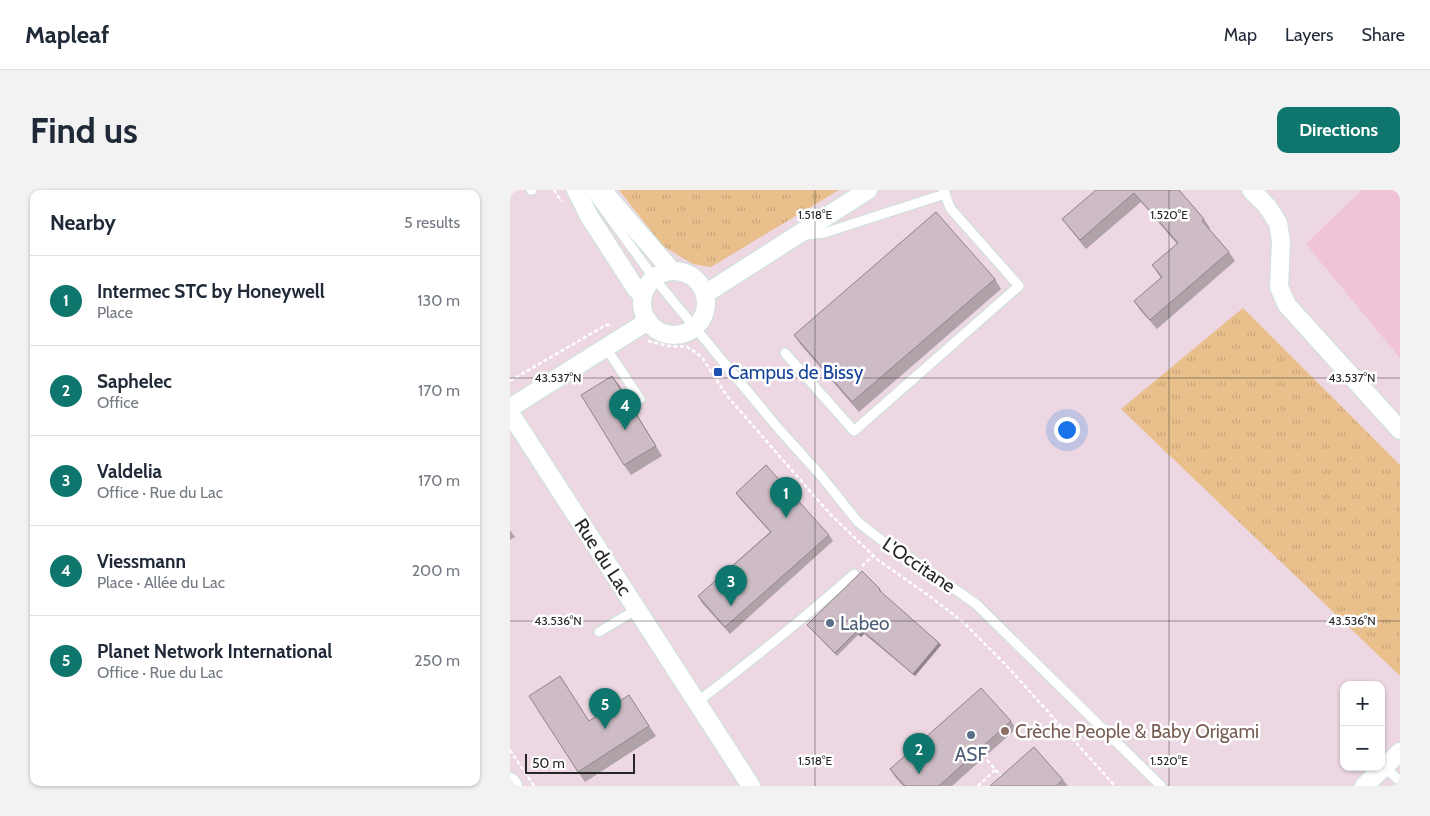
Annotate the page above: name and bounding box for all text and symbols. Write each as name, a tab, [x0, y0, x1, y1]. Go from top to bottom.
text: Mapleaf	[25, 20, 109, 49]
text: Map	[1224, 24, 1257, 46]
text: Layers	[1285, 24, 1334, 46]
text: Share	[1362, 24, 1405, 46]
button: Directions	[1277, 107, 1400, 153]
text: Find us	[30, 109, 138, 152]
text: 1.518°E	[798, 207, 832, 222]
text: 1.520°E	[1150, 207, 1188, 222]
text: Nearby	[50, 210, 116, 235]
text: 5 results	[404, 213, 460, 232]
text: Intermec STC by Honeywell	[97, 280, 325, 303]
text: 1	[63, 291, 69, 310]
text: 130 m	[417, 291, 460, 310]
text: Place	[97, 303, 133, 322]
place label: Campus de Bissy	[728, 361, 864, 384]
marker: Campus de Bissy	[712, 366, 724, 378]
text: Saphelec	[97, 370, 172, 393]
text: 43.537°N	[535, 370, 581, 385]
text: 43.537°N	[1329, 370, 1375, 385]
text: 2	[62, 381, 70, 400]
text: 170 m	[418, 381, 460, 400]
pin: 4	[609, 389, 641, 430]
text: Office	[97, 393, 139, 412]
your location	[1054, 417, 1080, 443]
text: Valdelia	[97, 460, 162, 483]
text: 3	[62, 471, 70, 490]
text: 170 m	[418, 471, 460, 490]
pin: 1	[770, 477, 802, 518]
text: Office · Rue du Lac	[97, 483, 223, 502]
street label: Rue du Lac	[570, 514, 637, 600]
street label: L'Occitane	[878, 532, 960, 598]
text: Viessmann	[97, 550, 186, 573]
text: 4	[61, 561, 71, 580]
text: 200 m	[412, 561, 460, 580]
pin: 3	[715, 565, 747, 606]
text: Place · Allée du Lac	[97, 573, 225, 592]
place label: Labeo	[840, 612, 889, 635]
text: 43.536°N	[534, 613, 582, 628]
text: 43.536°N	[1328, 613, 1376, 628]
marker: Labeo	[824, 617, 836, 629]
text: Planet Network International	[97, 640, 332, 663]
text: 5	[62, 651, 70, 670]
text: 250 m	[414, 651, 460, 670]
text: Office · Rue du Lac	[97, 663, 223, 682]
map controls	[1340, 681, 1385, 771]
button: +	[1340, 681, 1385, 726]
pin: 5	[589, 688, 621, 729]
place label: Crèche People & Baby Origami	[1015, 720, 1259, 743]
marker: Crèche People & Baby Origami	[999, 725, 1011, 737]
button: −	[1340, 726, 1385, 771]
marker: ASF	[965, 729, 977, 741]
pin: 2	[903, 733, 935, 774]
place label: ASF	[955, 743, 987, 766]
scale bar	[525, 751, 635, 774]
text: 1.518°E	[798, 753, 832, 768]
text: 1.520°E	[1150, 753, 1188, 768]
text: 50 m	[532, 754, 565, 772]

